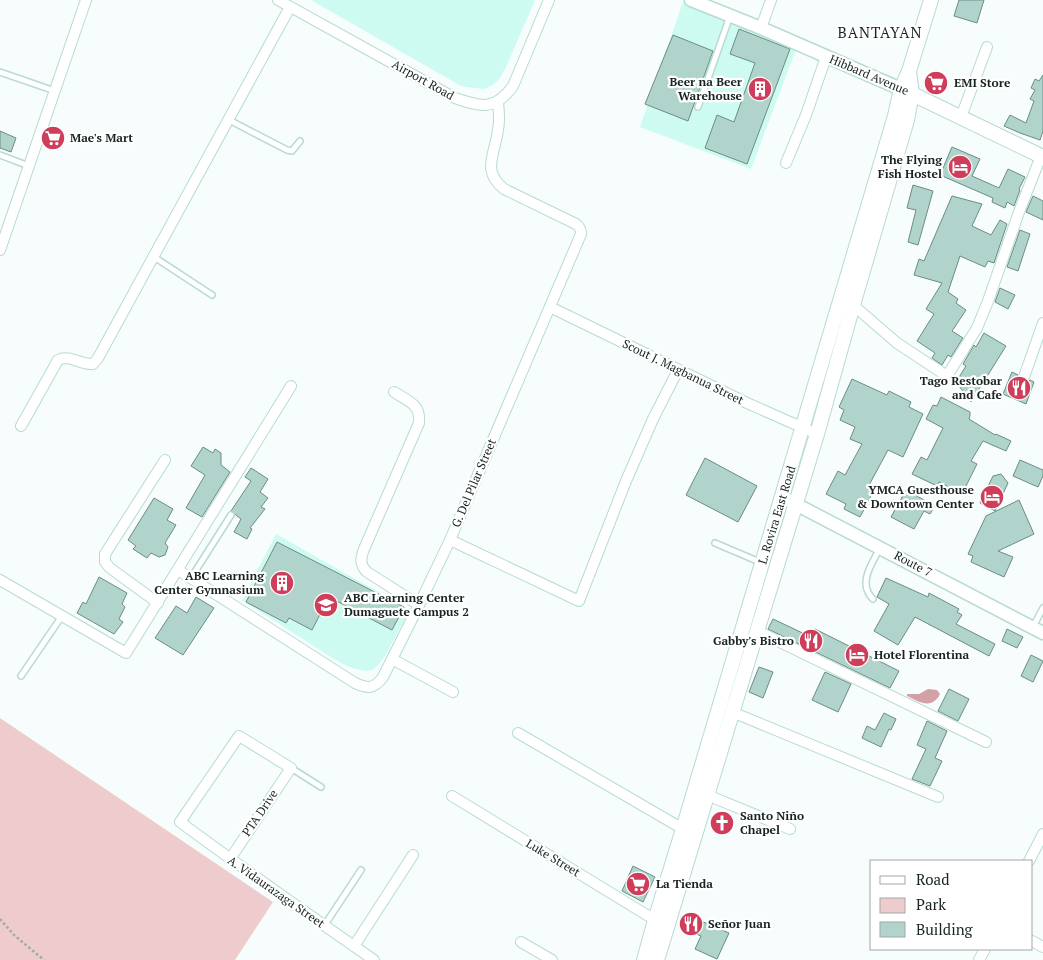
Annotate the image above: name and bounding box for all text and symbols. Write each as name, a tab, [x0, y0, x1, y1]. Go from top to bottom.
district label: BANTAYAN	[838, 22, 922, 42]
street label: Hibbard Avenue	[827, 51, 911, 98]
street label: Airport Road	[390, 56, 457, 103]
supermarket icon: EMI Store	[923, 70, 949, 96]
place label: Beer na Beer Warehouse	[669, 74, 743, 103]
place label: EMI Store	[954, 75, 1011, 90]
building icon: Beer na Beer Warehouse	[747, 76, 773, 102]
supermarket icon: Mae's Mart	[40, 125, 66, 151]
place label: Mae's Mart	[70, 130, 133, 145]
place label: The Flying Fish Hostel	[878, 152, 942, 181]
hotel icon: The Flying Fish Hostel	[947, 154, 973, 180]
street label: Scout J. Magbanua Street	[620, 336, 747, 408]
place label: Tago Restobar and Cafe	[920, 373, 1003, 402]
restaurant icon: Tago Restobar and Cafe	[1006, 375, 1032, 401]
street label: G. Del Pilar Street	[448, 436, 499, 529]
street label: L. Rovira East Road	[754, 464, 799, 566]
place label: YMCA Guesthouse & Downtown Center	[857, 482, 975, 511]
hotel icon: YMCA Guesthouse & Downtown Center	[979, 484, 1005, 510]
street label: Route 7	[892, 547, 935, 580]
place label: ABC Learning Center Gymnasium	[154, 568, 264, 597]
building icon: ABC Learning Center Gymnasium	[269, 570, 295, 596]
place label: ABC Learning Center Dumaguete Campus 2	[344, 590, 469, 619]
school or university icon: ABC Learning Center Dumaguete Campus 2	[313, 592, 339, 618]
restaurant icon: Gabby's Bistro	[798, 628, 824, 654]
place label: Gabby's Bistro	[713, 633, 794, 648]
hotel icon: Hotel Florentina	[844, 642, 870, 668]
place label: Hotel Florentina	[874, 647, 970, 662]
street label: PTA Drive	[239, 787, 281, 839]
place label: Santo Niño Chapel	[740, 808, 804, 837]
church icon: Santo Niño Chapel	[709, 810, 735, 836]
street label: Luke Street	[523, 836, 584, 880]
street label: A. Vidaurazaga Street	[225, 852, 328, 931]
legend	[870, 860, 1033, 950]
text: Road	[916, 869, 949, 889]
supermarket icon: La Tienda	[625, 871, 651, 897]
place label: La Tienda	[656, 876, 713, 891]
text: Park	[916, 894, 946, 914]
restaurant icon: Señor Juan	[678, 911, 704, 937]
place label: Señor Juan	[708, 916, 771, 931]
text: Building	[916, 919, 974, 939]

